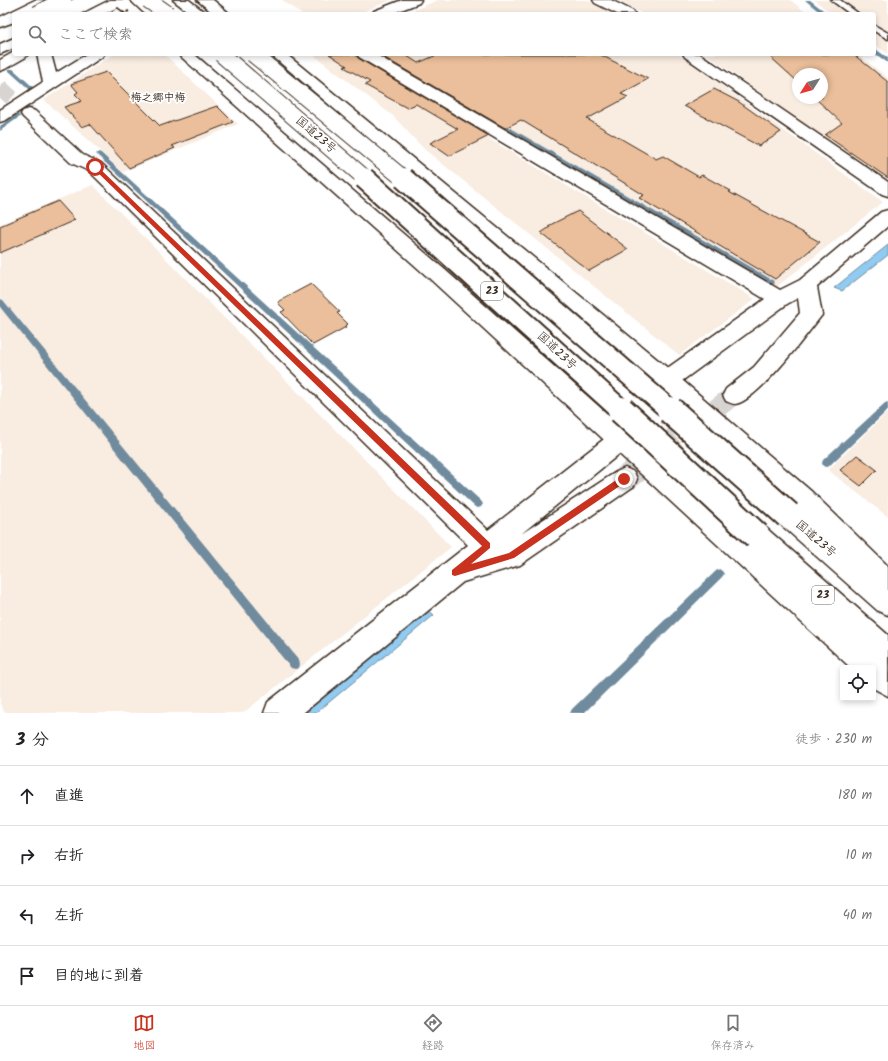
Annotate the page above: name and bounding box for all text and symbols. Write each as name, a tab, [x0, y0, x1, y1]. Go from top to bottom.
search box	[12, 12, 876, 56]
icon: search	[26, 23, 48, 45]
text: ここで検索	[58, 23, 133, 47]
north arrow	[792, 68, 828, 104]
district label: 梅之郷中梅	[131, 89, 186, 107]
street label: 国道23号	[291, 111, 341, 159]
route start	[86, 158, 104, 176]
road number: 23	[481, 282, 503, 300]
street label: 国道23号	[532, 327, 582, 375]
route end	[615, 470, 633, 488]
street label: 国道23号	[791, 515, 841, 563]
road number: 23	[812, 586, 834, 604]
map controls	[840, 665, 876, 701]
button: locate	[840, 665, 876, 701]
text: 3 分	[16, 727, 49, 754]
text: 徒歩 · 230 m	[795, 729, 872, 750]
text: 直進	[54, 784, 84, 808]
icon: ahead	[16, 785, 38, 807]
text: 180 m	[838, 785, 872, 806]
text: 右折	[54, 844, 84, 868]
icon: right	[16, 845, 38, 867]
text: 10 m	[846, 845, 872, 866]
text: 左折	[54, 904, 84, 928]
icon: left	[16, 905, 38, 927]
text: 40 m	[843, 905, 872, 926]
text: 目的地に到着	[54, 964, 144, 988]
icon: arrive	[16, 965, 38, 987]
tab: 地図	[133, 1012, 155, 1055]
tab: 経路	[422, 1012, 444, 1055]
tab: 保存済み	[711, 1012, 755, 1055]

